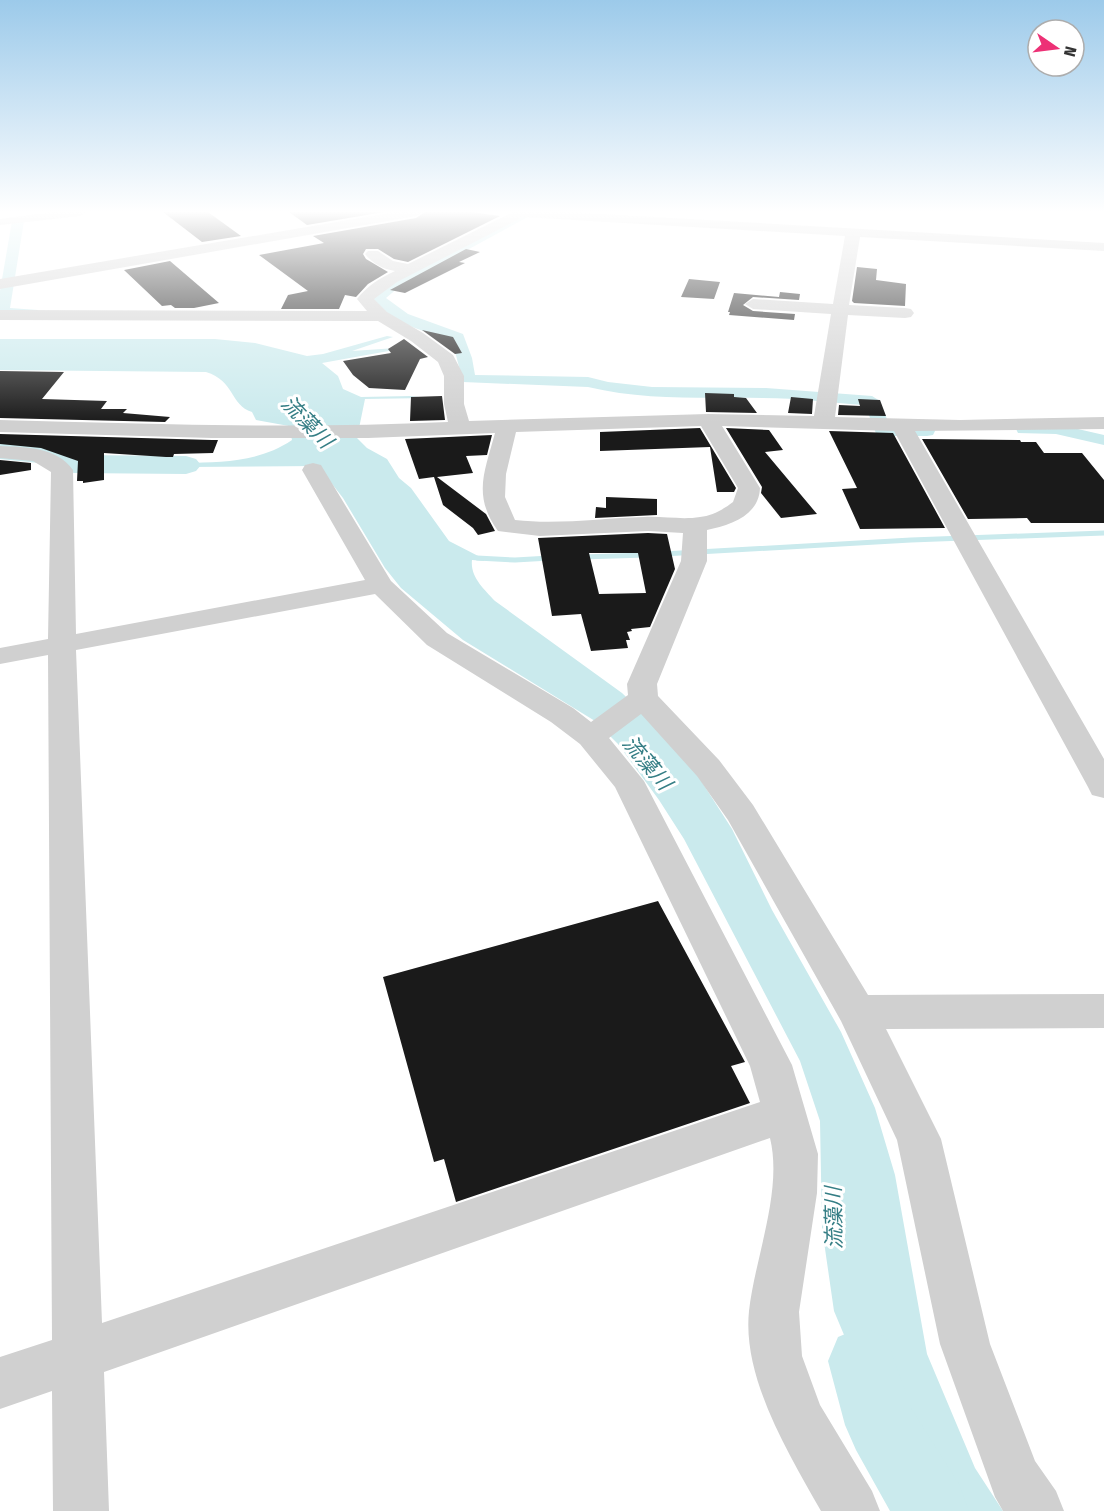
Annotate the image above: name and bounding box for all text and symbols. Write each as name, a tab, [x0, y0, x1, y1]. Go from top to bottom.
north arrow	[1026, 18, 1086, 78]
text: N	[1060, 45, 1080, 58]
water label: 流藻川	[276, 390, 340, 455]
water label: 流藻川	[617, 731, 678, 797]
water label: 流藻川	[820, 1184, 848, 1250]

